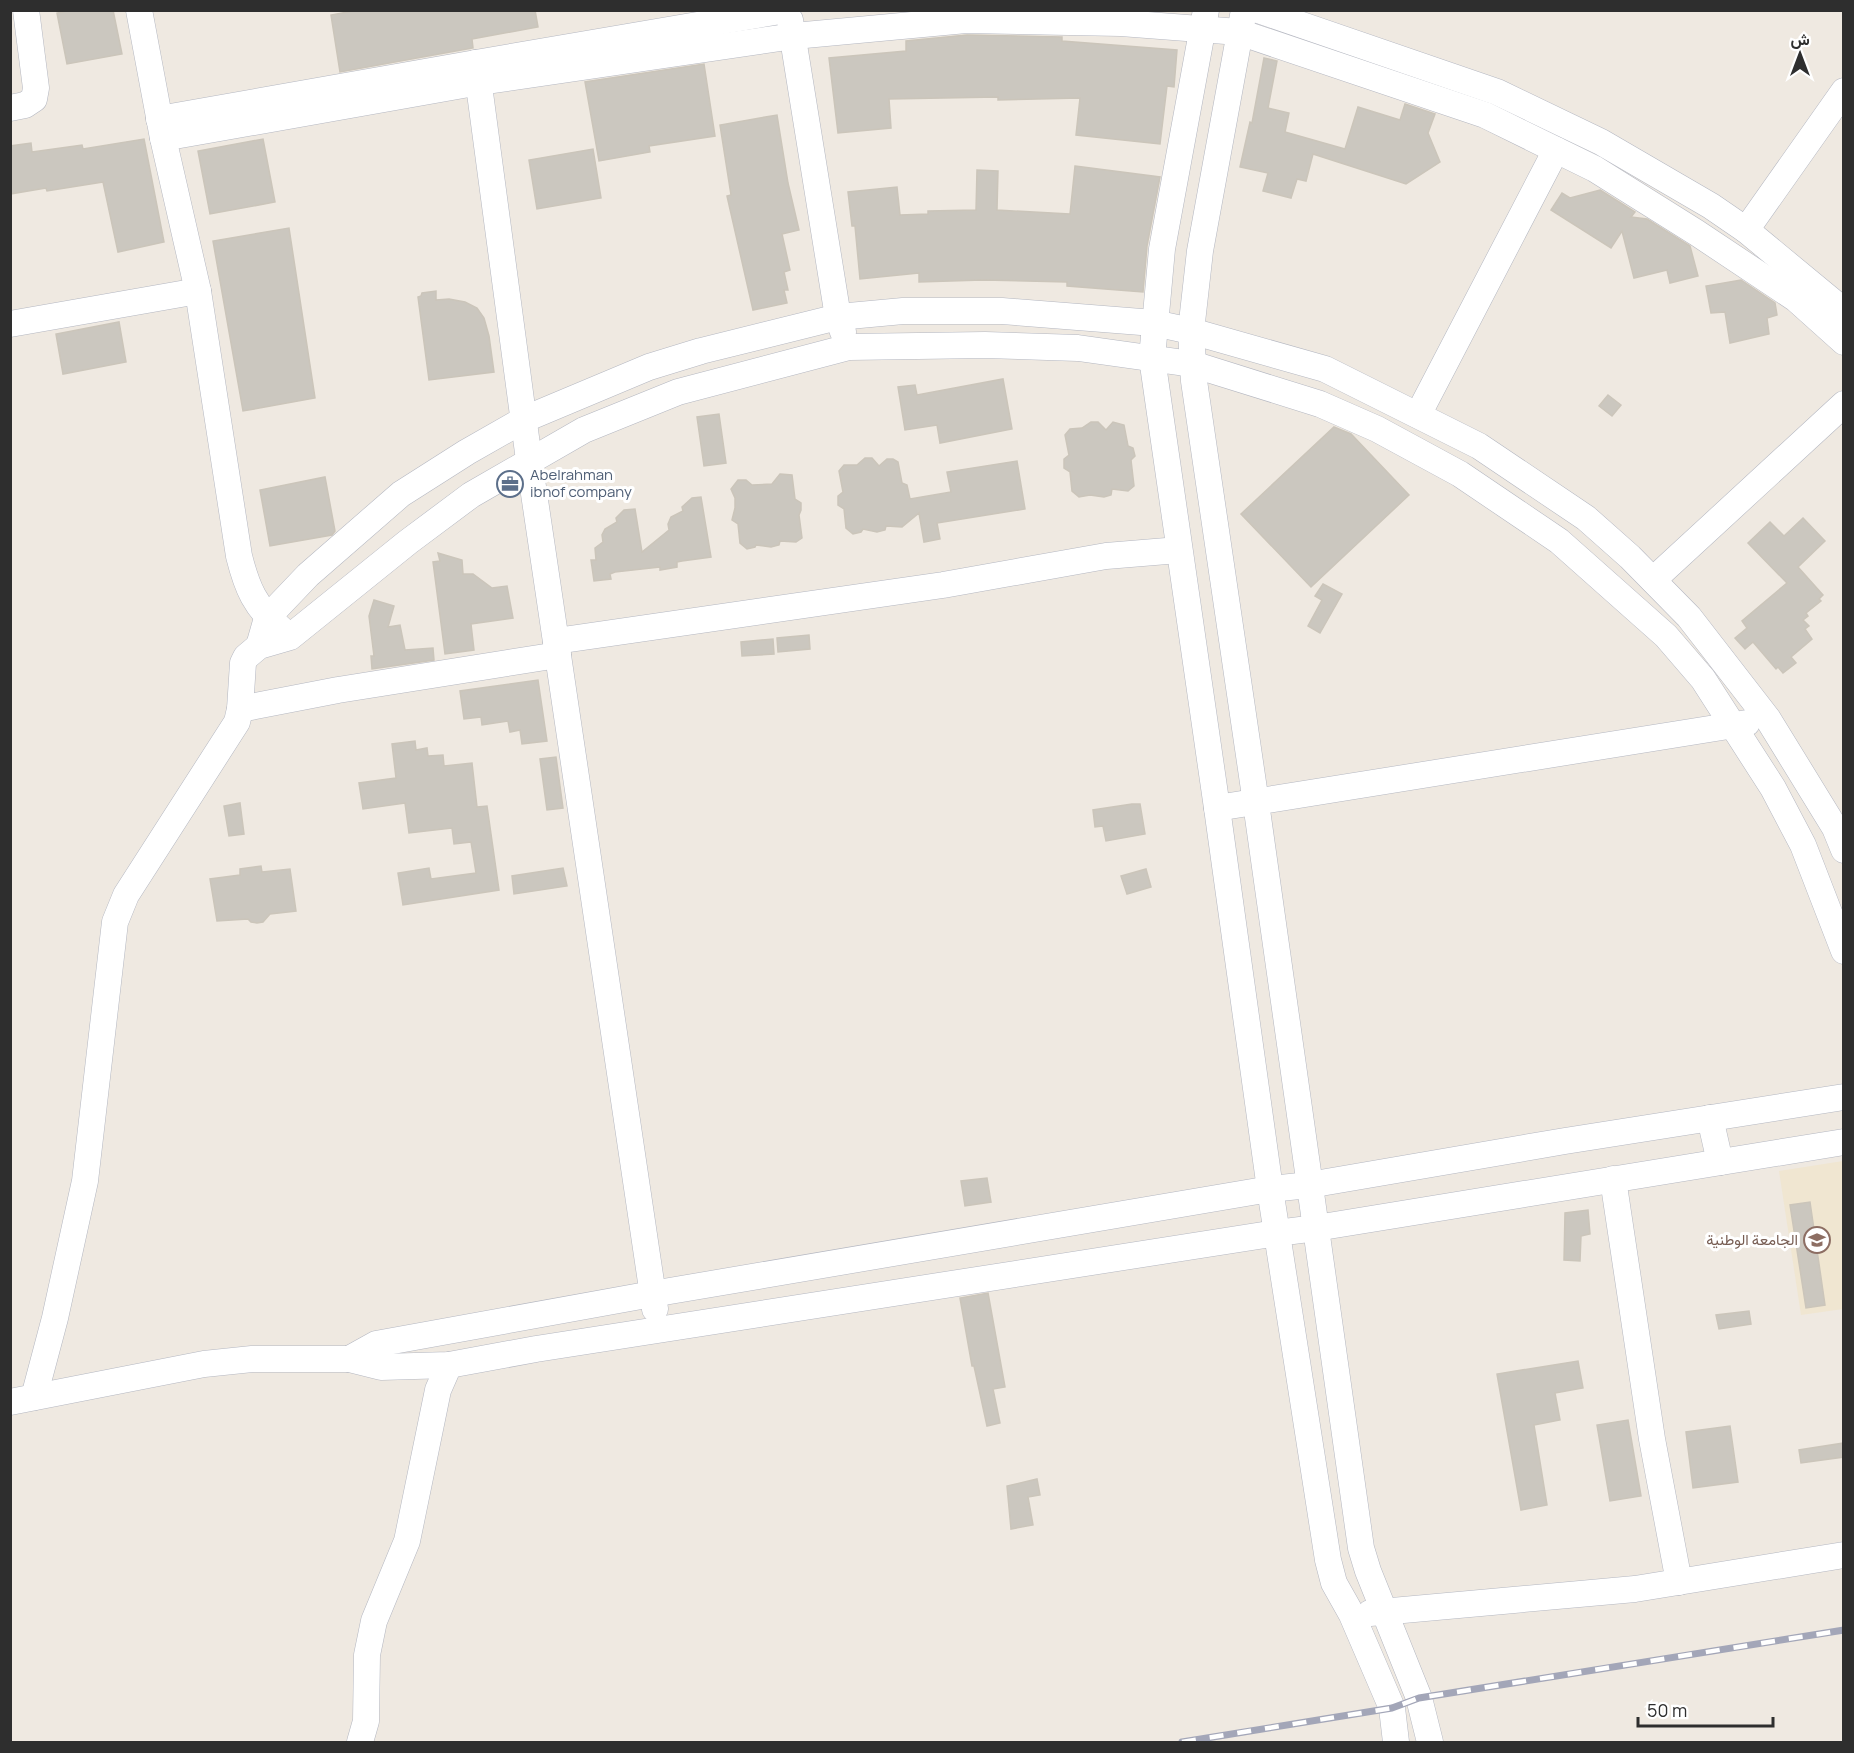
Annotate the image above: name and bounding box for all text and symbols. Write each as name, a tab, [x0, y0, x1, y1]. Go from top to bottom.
north arrow	[1770, 24, 1830, 84]
text: ش	[1790, 28, 1810, 50]
place label: Abelrahman ibnof company	[530, 464, 632, 502]
office icon: Abelrahman ibnof company	[495, 469, 525, 499]
school or university icon: الجامعة الوطنية	[1802, 1225, 1832, 1255]
place label: الجامعة الوطنية	[1706, 1229, 1798, 1250]
scale bar	[1638, 1690, 1773, 1728]
text: 50 m	[1647, 1698, 1687, 1722]

